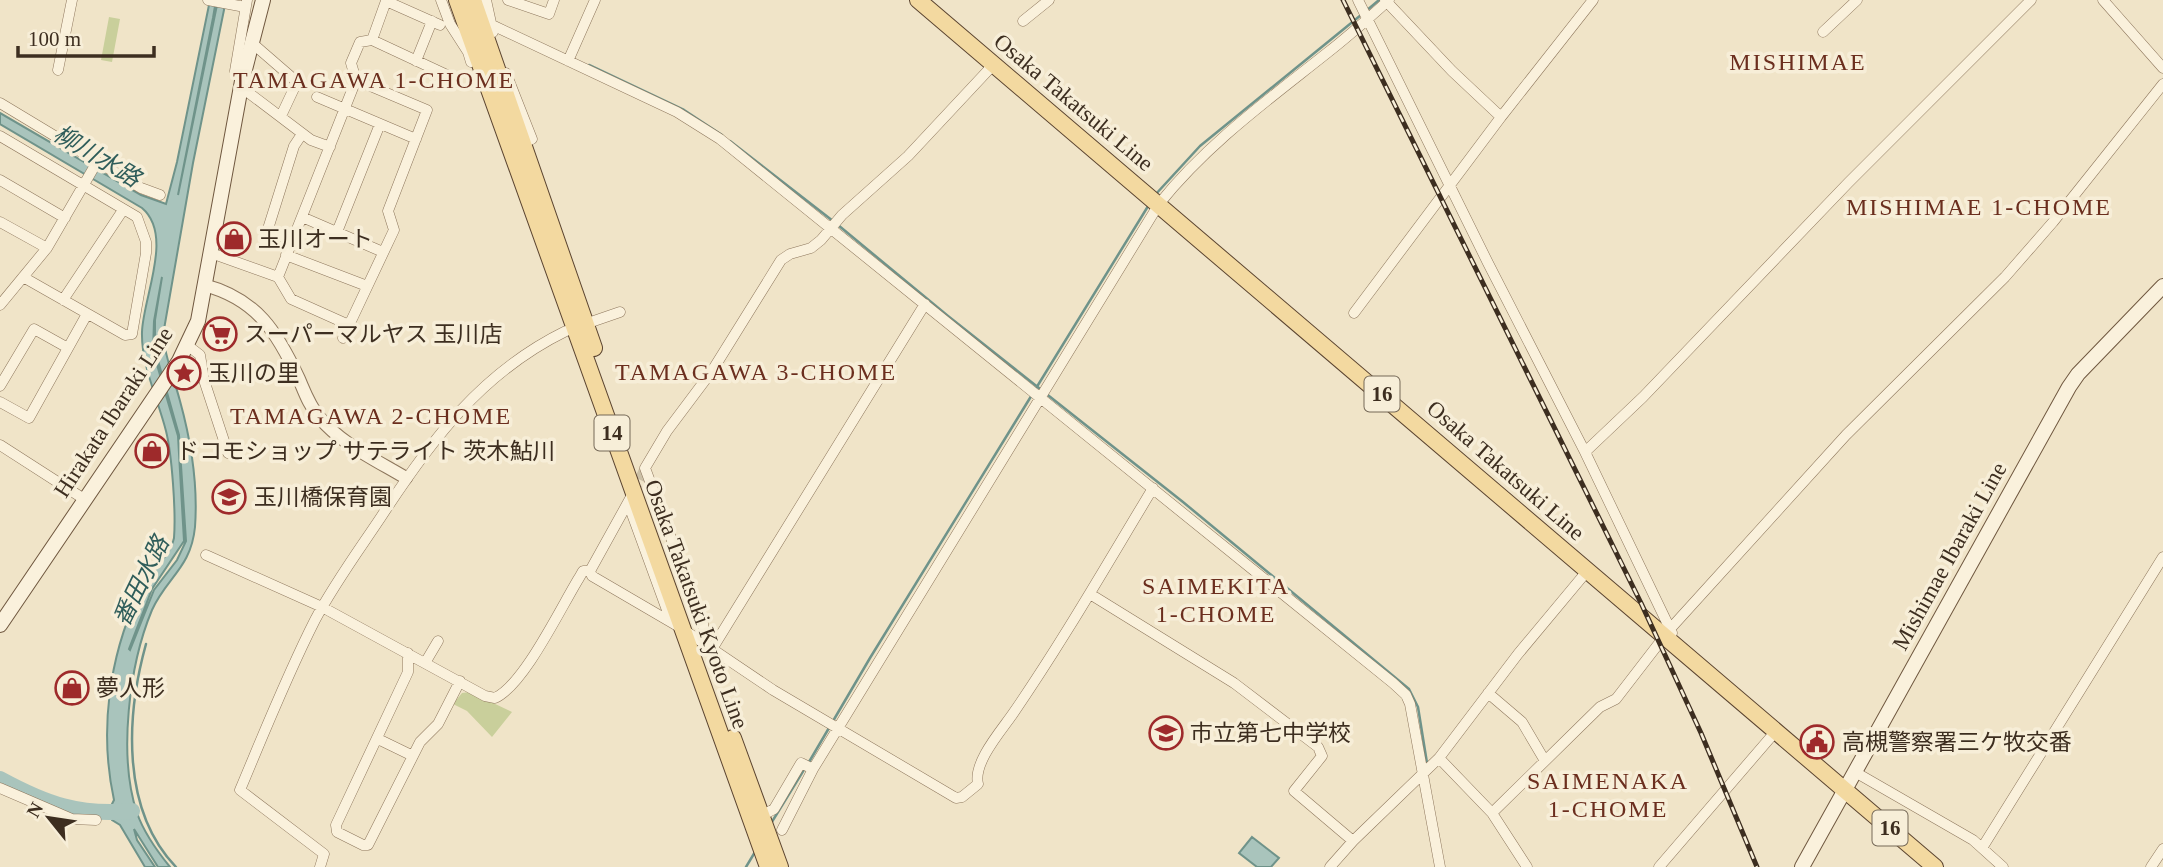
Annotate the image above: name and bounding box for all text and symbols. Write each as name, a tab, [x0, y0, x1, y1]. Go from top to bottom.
scale bar	[18, 14, 154, 58]
text: 100 m	[28, 27, 81, 51]
street label: Osaka Takatsuki Line	[989, 29, 1158, 176]
district label: MISHIMAE	[1729, 49, 1867, 75]
district label: TAMAGAWA 1-CHOME	[233, 67, 515, 93]
water label: 柳川水路	[49, 120, 147, 193]
district label: MISHIMAE 1-CHOME	[1846, 194, 2112, 220]
shop icon: 玉川オート	[215, 220, 253, 258]
place label: 玉川オート	[258, 227, 373, 252]
supermarket icon: スーパーマルヤス 玉川店	[201, 315, 239, 353]
street label: Hirakata Ibaraki Line	[49, 322, 178, 502]
place label: スーパーマルヤス 玉川店	[244, 322, 503, 347]
place icon: 玉川の里	[165, 354, 203, 392]
district label: TAMAGAWA 3-CHOME	[615, 359, 897, 385]
place label: 玉川の里	[208, 361, 300, 386]
road number: 16	[1364, 376, 1400, 412]
street label: Osaka Takatsuki Line	[1422, 395, 1589, 545]
district label: TAMAGAWA 2-CHOME	[230, 403, 512, 429]
road number: 14	[594, 416, 630, 450]
shop icon: ドコモショップ サテライト 茨木鮎川	[133, 432, 171, 470]
place label: ドコモショップ サテライト 茨木鮎川	[176, 439, 556, 464]
street label: Mishimae Ibaraki Line	[1887, 458, 2011, 654]
street label: Osaka Takatsuki Kyoto Line	[640, 476, 753, 732]
school or university icon: 玉川橋保育園	[210, 478, 248, 516]
place label: 玉川橋保育園	[254, 485, 392, 510]
water label: 番田水路	[108, 530, 175, 630]
district label: SAIMEKITA 1-CHOME	[1142, 573, 1290, 627]
shop icon: 夢人形	[53, 669, 91, 707]
place label: 夢人形	[96, 676, 165, 701]
school or university icon: 市立第七中学校	[1147, 714, 1185, 752]
place label: 市立第七中学校	[1190, 721, 1351, 746]
public building icon: 高槻警察署三ケ牧交番	[1798, 723, 1836, 761]
place label: 高槻警察署三ケ牧交番	[1842, 730, 2072, 755]
district label: SAIMENAKA 1-CHOME	[1527, 768, 1689, 822]
north arrow	[14, 783, 84, 853]
text: N	[22, 798, 47, 821]
road number: 16	[1872, 810, 1908, 846]

